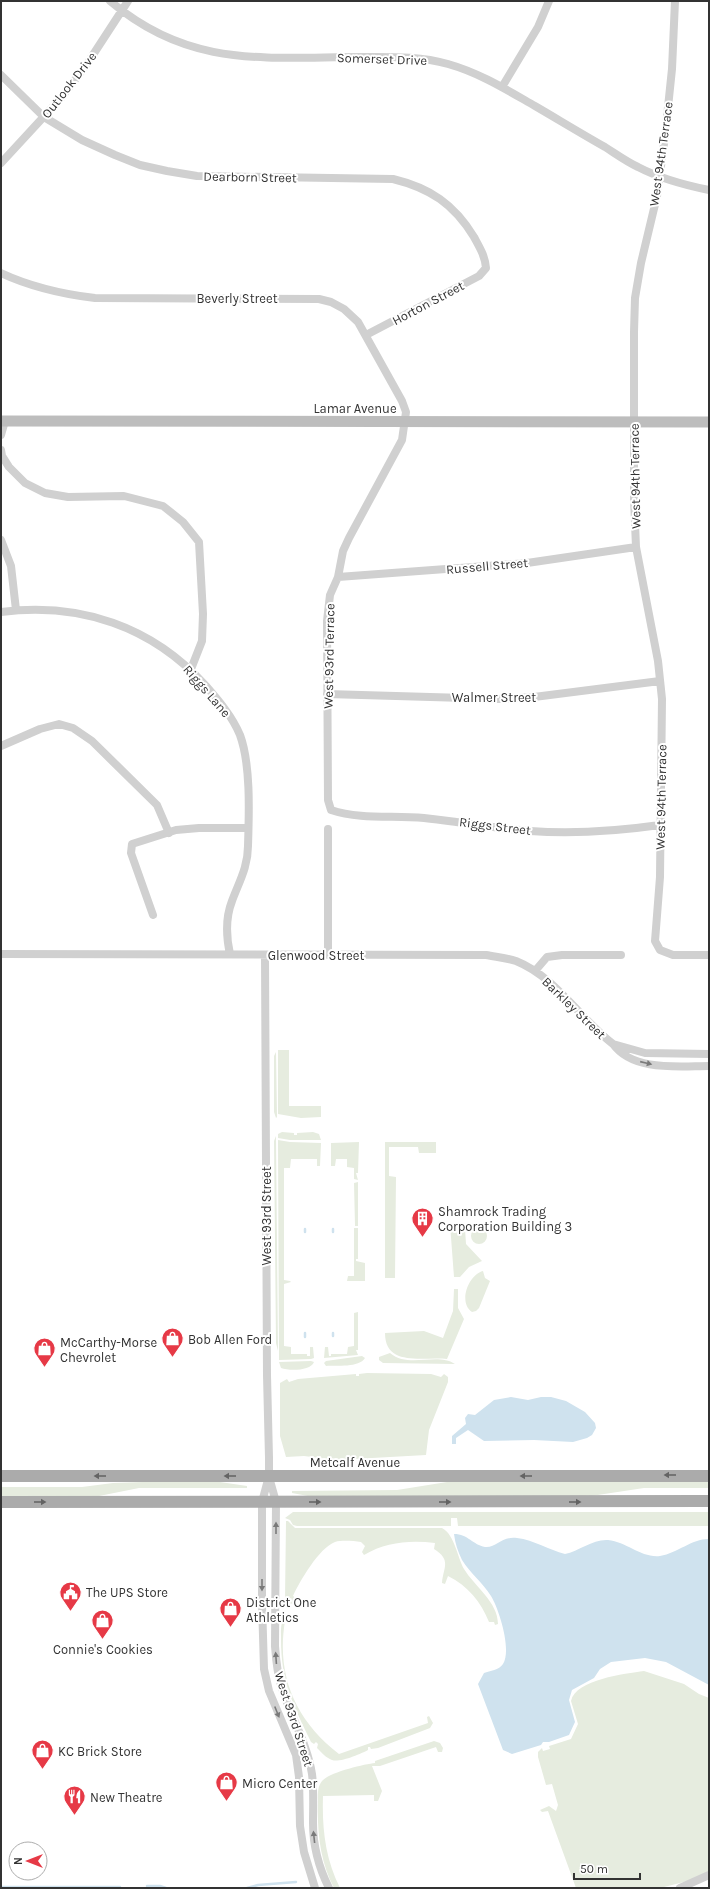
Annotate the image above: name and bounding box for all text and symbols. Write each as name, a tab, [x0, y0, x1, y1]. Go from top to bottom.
street label: Outlook Drive	[39, 49, 100, 121]
street label: Somerset Drive	[337, 50, 428, 68]
street label: West 94th Terrace	[646, 100, 676, 207]
street label: Dearborn Street	[203, 169, 297, 185]
street label: Horton Street	[390, 278, 467, 328]
street label: Beverly Street	[196, 291, 278, 306]
street label: Lamar Avenue	[313, 401, 397, 416]
street label: West 94th Terrace	[627, 423, 643, 529]
street label: Russell Street	[445, 555, 529, 577]
street label: West 93rd Terrace	[321, 603, 337, 709]
street label: Riggs Lane	[180, 662, 234, 720]
street label: Walmer Street	[452, 690, 536, 705]
street label: West 94th Terrace	[653, 744, 669, 850]
street label: Riggs Street	[458, 814, 532, 838]
street label: Glenwood Street	[268, 948, 364, 963]
street label: Barkley Street	[539, 974, 609, 1042]
one-way arrow	[640, 1060, 652, 1066]
street label: West 93rd Street	[259, 1166, 274, 1266]
place label: Shamrock Trading Corporation Building 3	[438, 1204, 572, 1234]
building icon: Shamrock Trading Corporation Building 3	[410, 1205, 436, 1238]
shop icon: Bob Allen Ford	[159, 1326, 185, 1359]
place label: Bob Allen Ford	[188, 1332, 272, 1347]
place label: McCarthy-Morse Chevrolet	[60, 1335, 157, 1365]
shop icon: McCarthy-Morse Chevrolet	[31, 1336, 57, 1369]
street label: Metcalf Avenue	[310, 1455, 401, 1470]
one-way arrow	[664, 1472, 676, 1479]
one-way arrow	[93, 1473, 106, 1479]
one-way arrow	[223, 1473, 236, 1479]
one-way arrow	[519, 1473, 532, 1479]
one-way arrow	[34, 1499, 47, 1505]
one-way arrow	[309, 1499, 322, 1505]
one-way arrow	[439, 1499, 452, 1505]
one-way arrow	[569, 1499, 582, 1505]
one-way arrow	[273, 1521, 279, 1534]
public building icon: The UPS Store	[57, 1579, 83, 1612]
one-way arrow	[259, 1579, 265, 1592]
place label: The UPS Store	[86, 1585, 168, 1600]
place label: District One Athletics	[246, 1595, 317, 1625]
shop icon: District One Athletics	[218, 1596, 244, 1629]
shop icon: Connie's Cookies	[90, 1608, 116, 1641]
place label: Connie's Cookies	[53, 1642, 153, 1657]
one-way arrow	[273, 1652, 280, 1664]
street label: West 93rd Street	[272, 1670, 316, 1769]
one-way arrow	[274, 1707, 280, 1718]
shop icon: KC Brick Store	[30, 1738, 56, 1771]
place label: KC Brick Store	[58, 1744, 142, 1759]
shop icon: Micro Center	[214, 1770, 240, 1803]
place label: Micro Center	[242, 1776, 318, 1791]
restaurant icon: New Theatre	[62, 1784, 88, 1817]
place label: New Theatre	[90, 1790, 163, 1805]
one-way arrow	[311, 1831, 318, 1843]
north arrow	[8, 1841, 48, 1881]
scale bar	[574, 1855, 640, 1881]
text: N	[12, 1857, 25, 1865]
text: 50 m	[580, 1862, 608, 1876]

